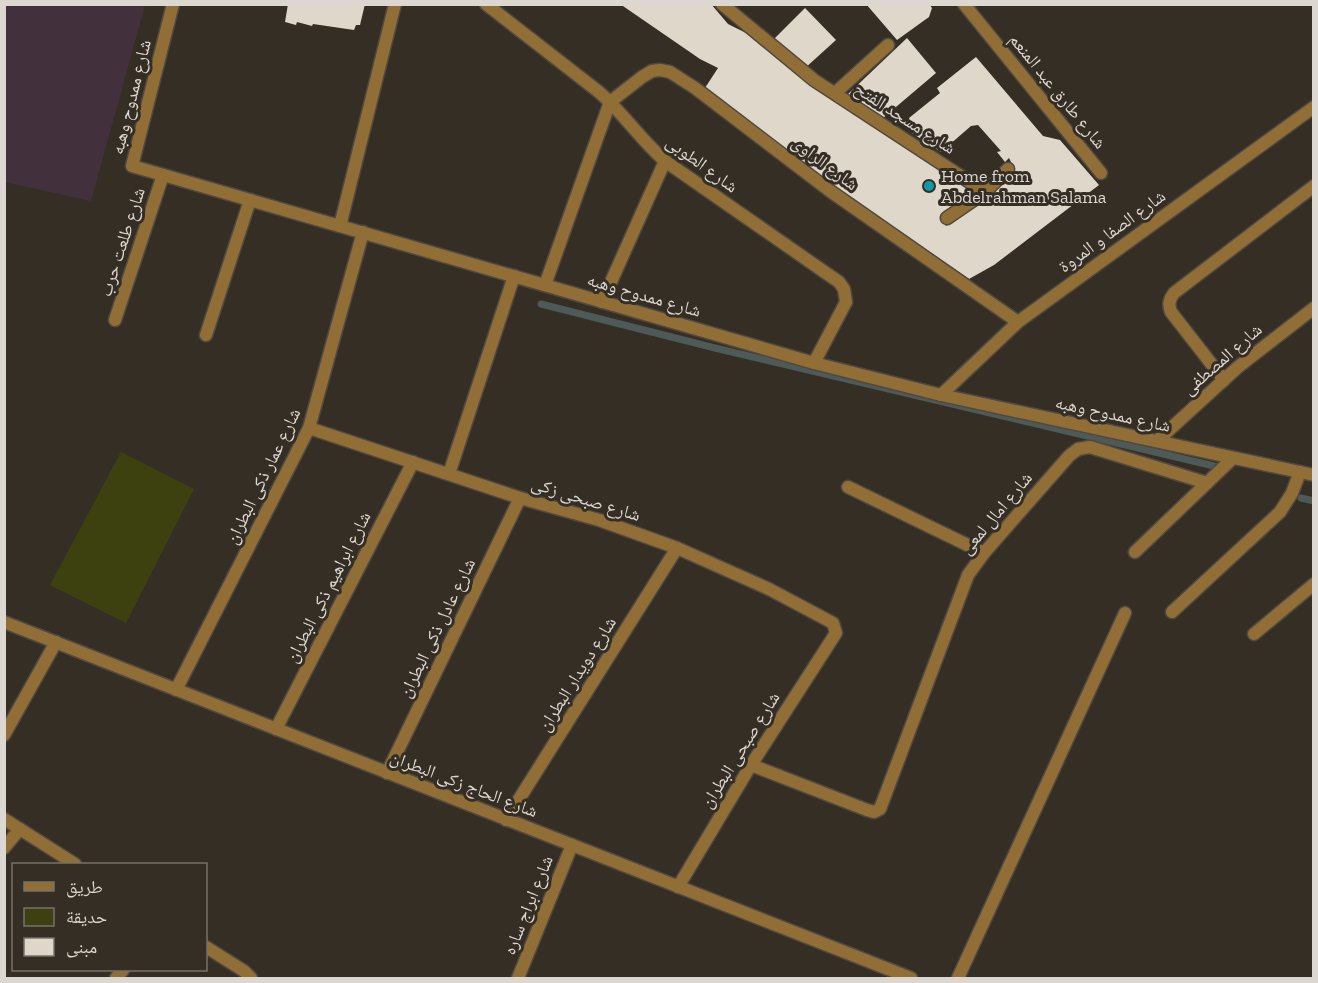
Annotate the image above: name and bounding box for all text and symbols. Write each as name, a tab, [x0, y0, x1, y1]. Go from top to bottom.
street label: شارع طارق عبد المنعم	[1004, 29, 1111, 154]
street label: شارع ممدوح وهبه	[106, 37, 157, 157]
street label: شارع مسجد الفتح	[850, 77, 960, 160]
street label: شارع الطوبى	[662, 131, 742, 197]
street label: شارع الراوى	[787, 131, 863, 195]
place label: Home from Abdelrahman Salama	[941, 165, 1107, 208]
marker: Home from Abdelrahman Salama	[922, 179, 936, 193]
street label: شارع طلعت حرب	[94, 185, 150, 299]
street label: شارع الصفا و المروة	[1054, 185, 1170, 277]
street label: شارع ممدوح وهبه	[584, 268, 703, 323]
street label: شارع المصطفى	[1178, 318, 1266, 400]
street label: شارع ممدوح وهبه	[1053, 391, 1173, 438]
street label: شارع عمار ذكى البطران	[221, 404, 305, 548]
street label: شارع امال لمعى	[955, 467, 1037, 559]
street label: شارع صبحى زكى	[529, 472, 643, 526]
street label: شارع ابراهيم ذكى البطران	[280, 508, 376, 667]
street label: شارع عادل ذكى البطران	[394, 555, 480, 701]
street label: شارع دويدار البطران	[533, 613, 621, 735]
street label: شارع صبحى البطران	[695, 688, 785, 812]
street label: شارع الحاج زكى البطران	[387, 746, 541, 823]
street label: شارع ابراج ساره	[498, 852, 559, 958]
legend	[12, 863, 207, 971]
text: طريق	[66, 876, 103, 898]
text: حديقة	[66, 906, 107, 928]
text: مبنى	[66, 936, 97, 958]

